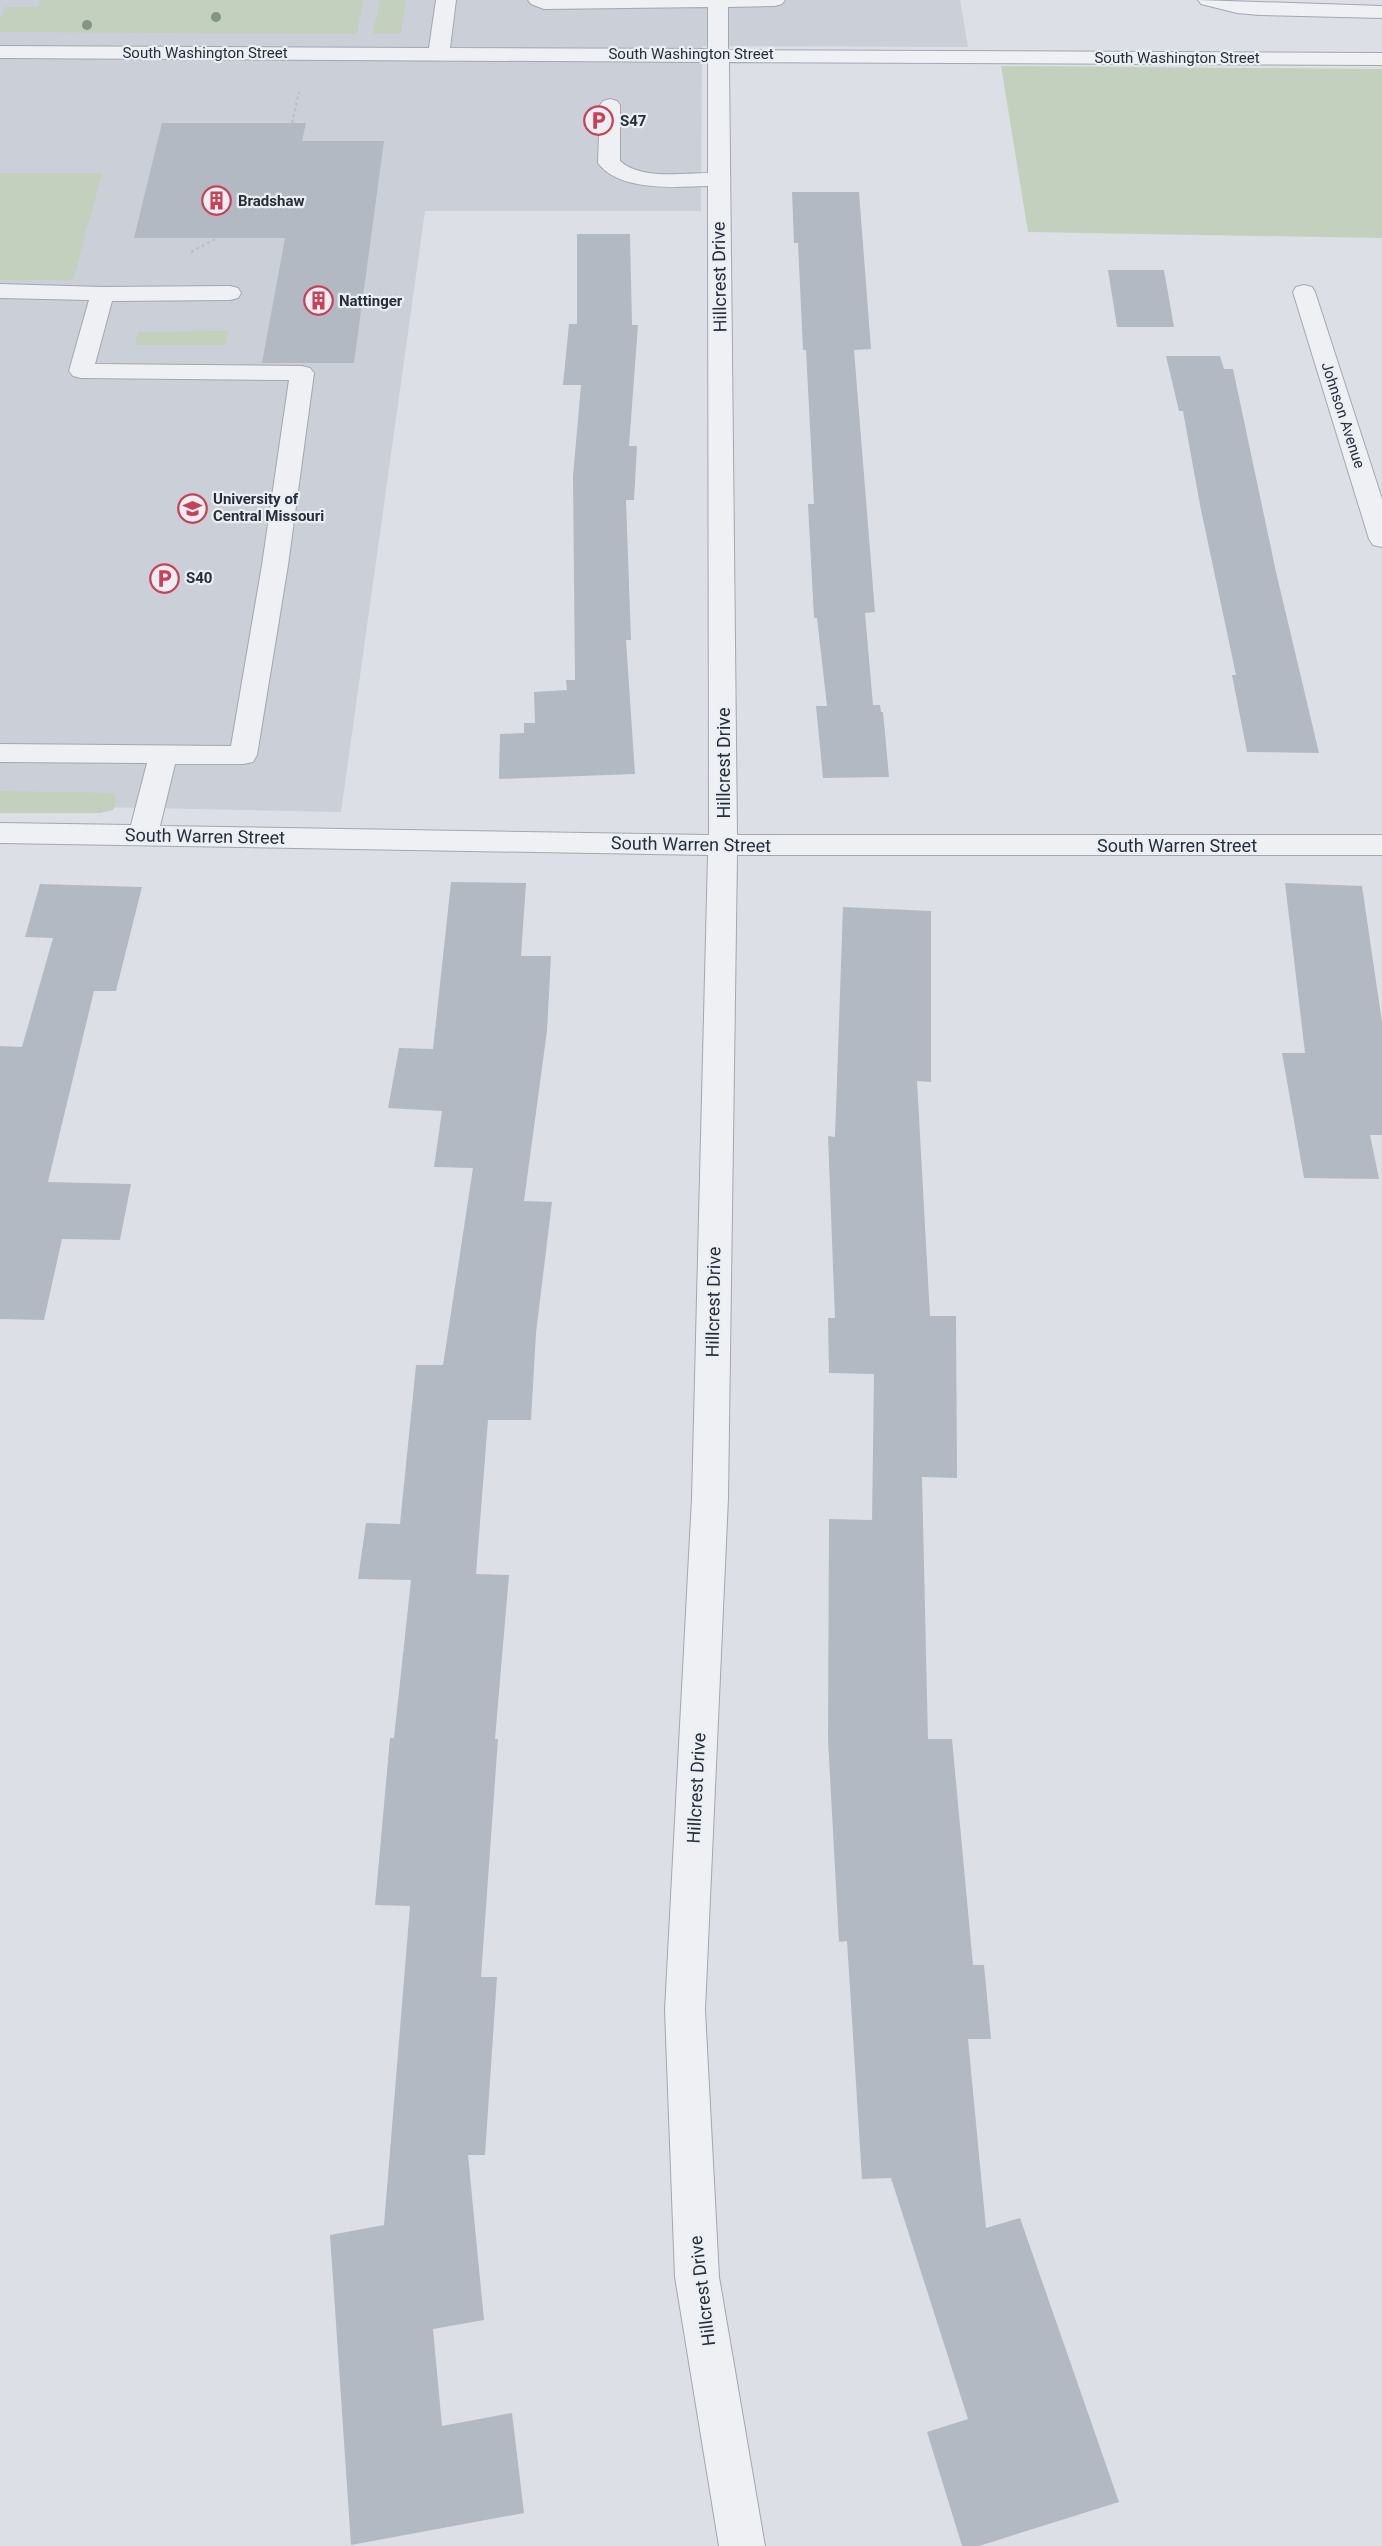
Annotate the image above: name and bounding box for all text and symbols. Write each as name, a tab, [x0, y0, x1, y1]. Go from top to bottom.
street label: South Washington Street	[122, 44, 288, 62]
street label: South Washington Street	[608, 45, 774, 63]
street label: South Washington Street	[1094, 49, 1260, 67]
parking icon: S47	[583, 105, 615, 137]
place label: S47	[620, 112, 646, 130]
building icon: Bradshaw	[201, 185, 233, 217]
place label: Bradshaw	[238, 192, 304, 210]
street label: Hillcrest Drive	[708, 221, 730, 333]
building icon: Nattinger	[302, 285, 334, 317]
place label: Nattinger	[339, 292, 403, 310]
street label: Johnson Avenue	[1317, 360, 1369, 470]
place label: University of Central Missouri	[213, 490, 324, 525]
school or university icon: University of Central Missouri	[176, 492, 208, 524]
parking icon: S40	[149, 562, 181, 594]
place label: S40	[186, 569, 212, 587]
street label: Hillcrest Drive	[713, 708, 734, 818]
street label: South Warren Street	[125, 824, 285, 848]
street label: South Warren Street	[611, 832, 771, 856]
street label: South Warren Street	[1097, 835, 1257, 856]
street label: Hillcrest Drive	[702, 1246, 724, 1358]
street label: Hillcrest Drive	[683, 1732, 709, 1844]
street label: Hillcrest Drive	[685, 2235, 719, 2347]

